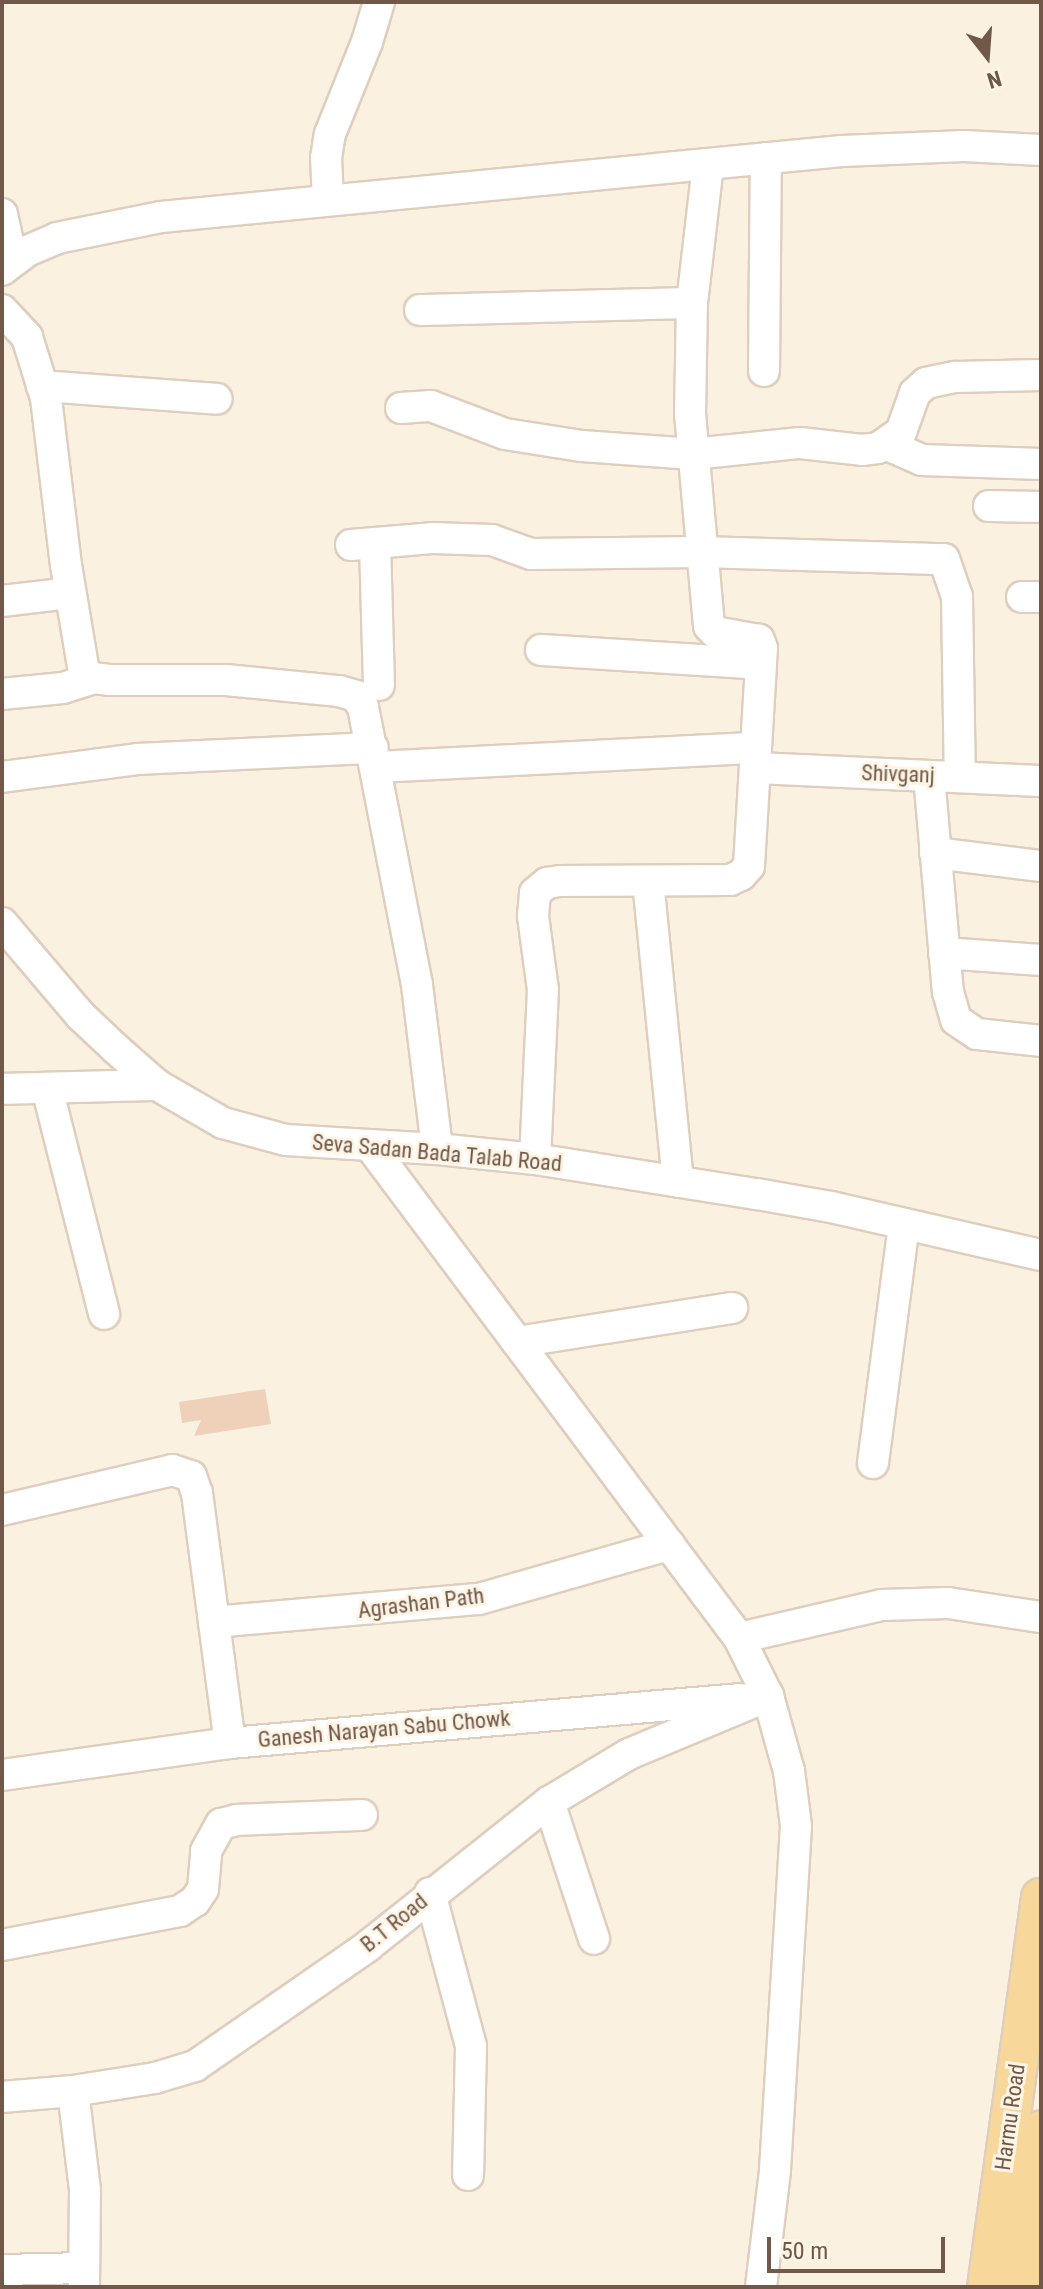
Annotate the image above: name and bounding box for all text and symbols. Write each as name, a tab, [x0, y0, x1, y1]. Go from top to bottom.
north arrow	[947, 16, 1027, 96]
text: N	[984, 66, 1004, 93]
street label: Shivganj	[861, 760, 935, 788]
street label: Seva Sadan Bada Talab Road	[311, 1129, 563, 1177]
street label: Agrashan Path	[356, 1582, 486, 1624]
street label: Ganesh Narayan Sabu Chowk	[257, 1705, 511, 1753]
street label: B.T Road	[355, 1888, 433, 1958]
street label: Harmu Road	[989, 2062, 1031, 2172]
scale bar	[771, 2221, 949, 2271]
text: 50 m	[781, 2237, 828, 2265]

